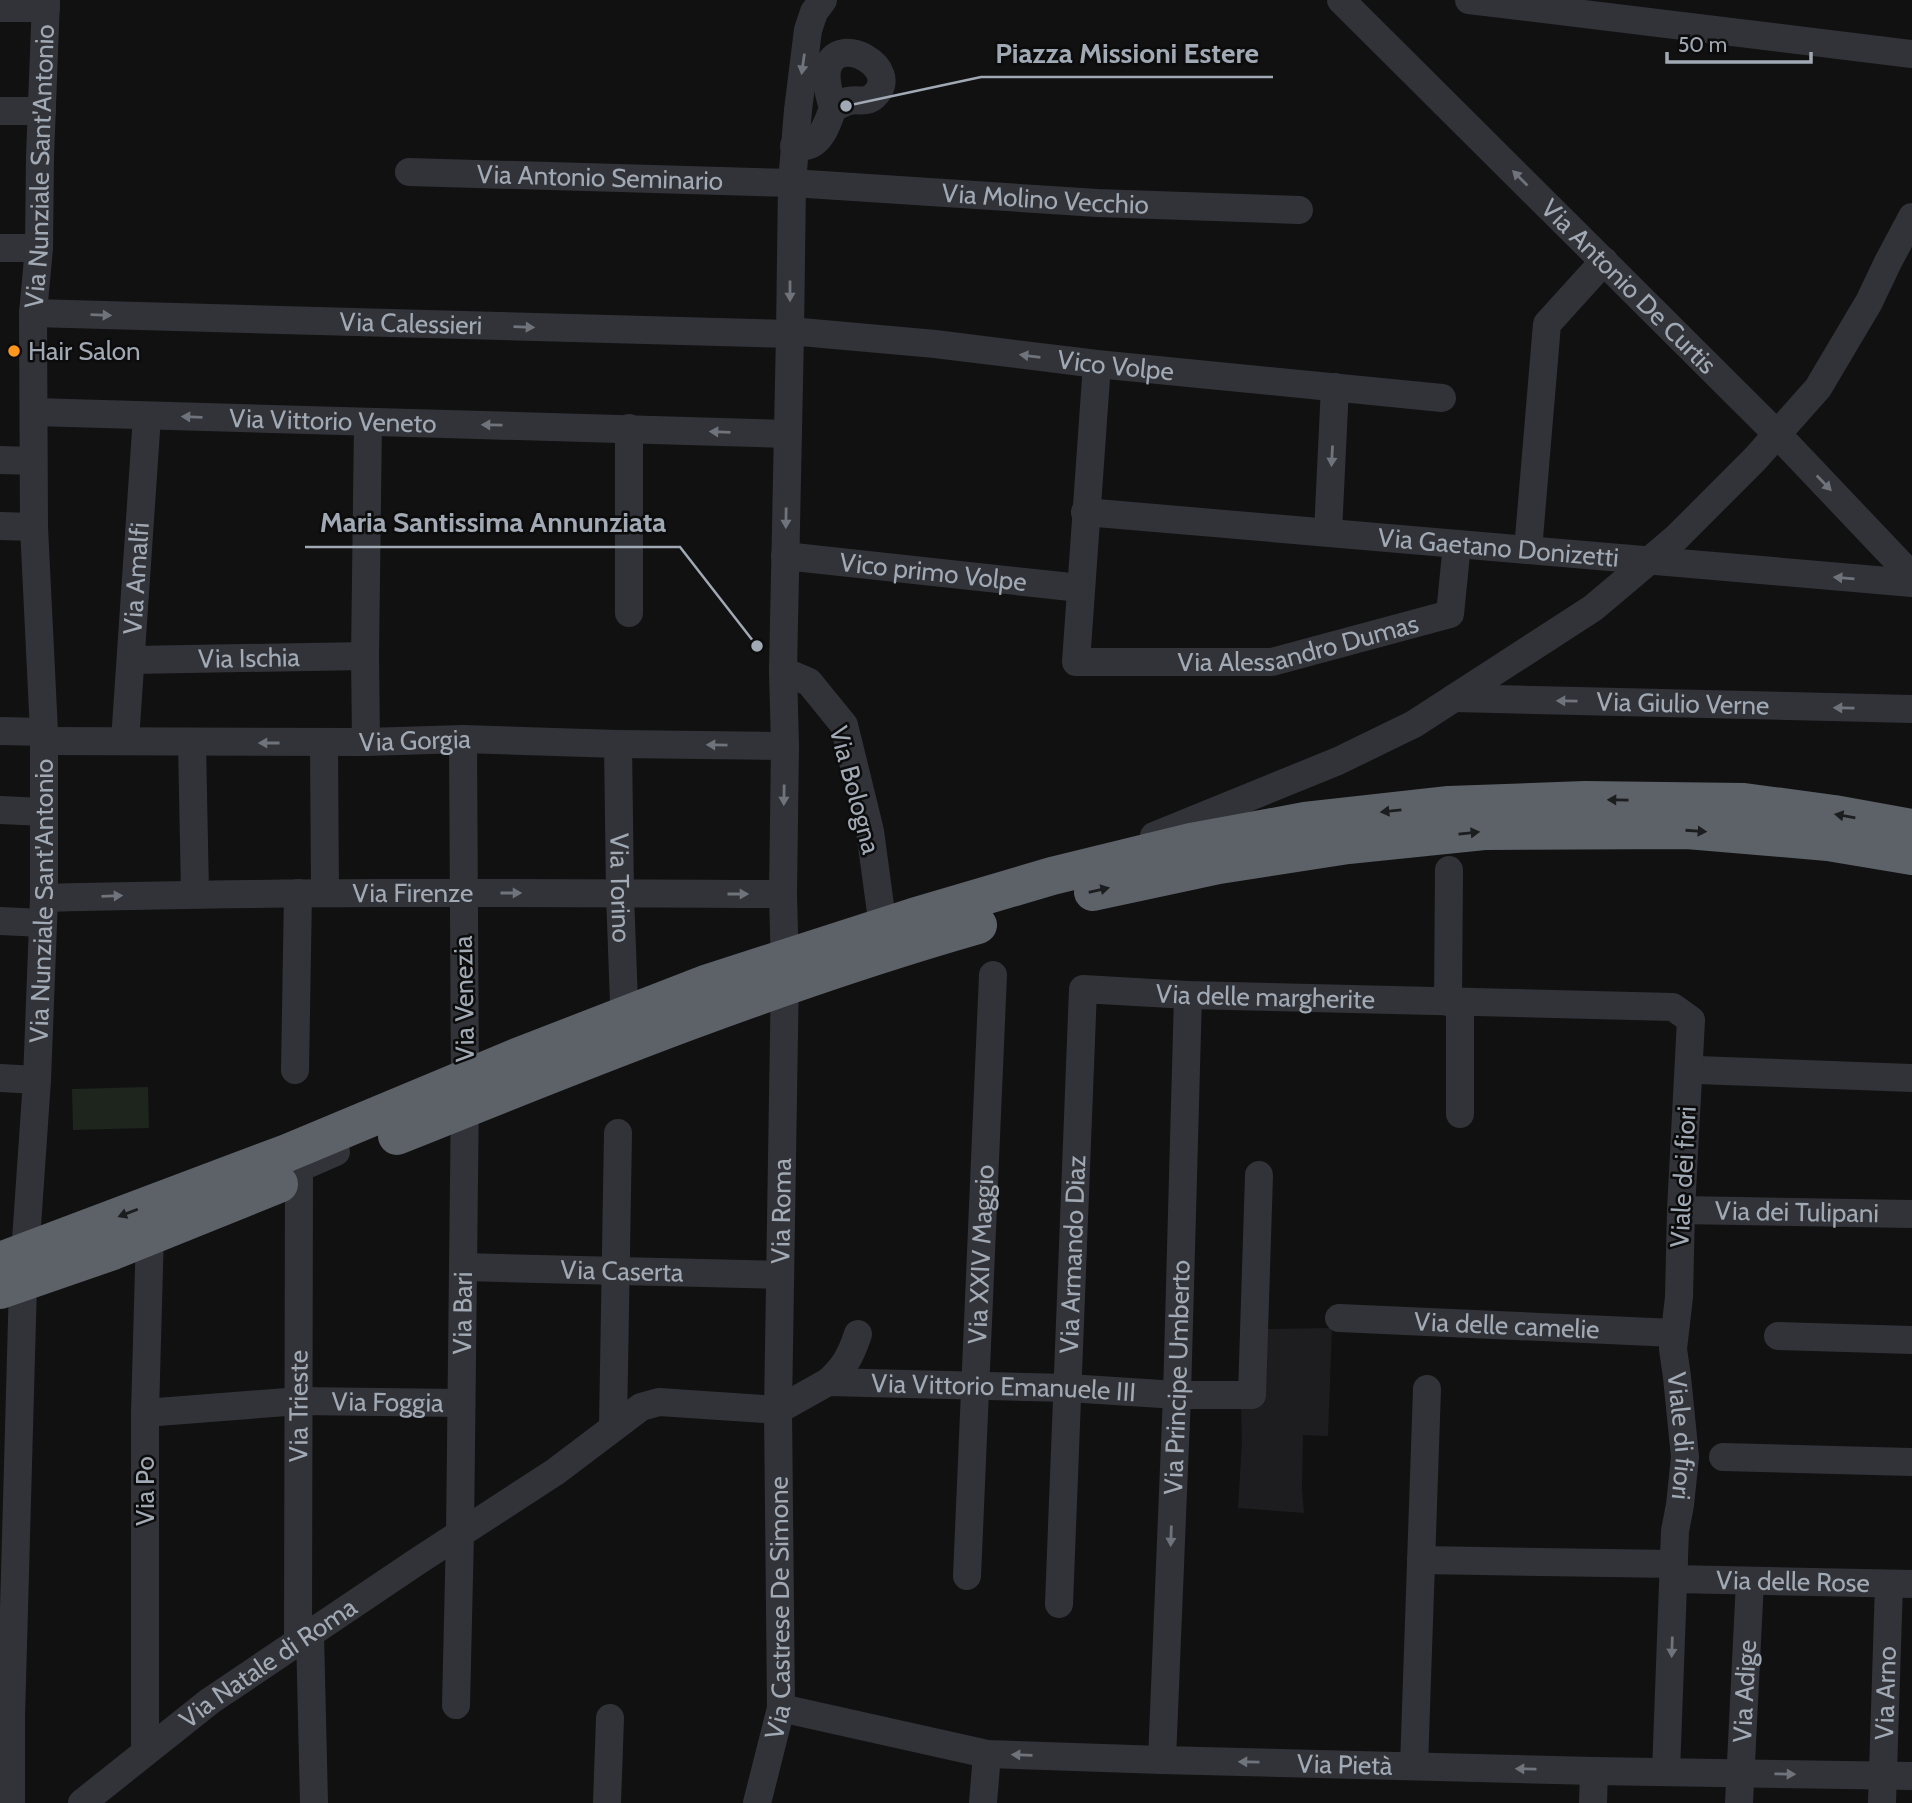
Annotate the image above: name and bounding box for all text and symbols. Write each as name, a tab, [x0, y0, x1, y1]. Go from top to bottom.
scale bar	[1667, 21, 1811, 65]
street label: Via Nunziale Sant'Antonio	[18, 24, 61, 310]
callout: Piazza Missioni Estere	[981, 28, 1273, 77]
text: 50 m	[1678, 32, 1727, 57]
text: Piazza Missioni Estere	[995, 36, 1259, 70]
one-way arrow	[797, 53, 808, 75]
street label: Via Antonio Seminario	[476, 158, 724, 197]
one-way arrow	[1512, 170, 1529, 187]
street label: Via Molino Vecchio	[941, 177, 1149, 221]
street label: Via Antonio De Curtis	[1534, 192, 1723, 381]
one-way arrow	[784, 280, 796, 302]
street label: Via Calessieri	[339, 306, 483, 341]
one-way arrow	[90, 309, 112, 320]
one-way arrow	[514, 321, 536, 332]
place label: Hair Salon	[28, 335, 141, 367]
marker: Hair Salon	[6, 343, 22, 359]
street label: Vico Volpe	[1056, 343, 1175, 387]
one-way arrow	[1018, 350, 1040, 361]
street label: Via Vittorio Veneto	[229, 402, 437, 440]
one-way arrow	[180, 412, 202, 423]
one-way arrow	[481, 420, 503, 431]
one-way arrow	[709, 426, 731, 437]
one-way arrow	[1327, 445, 1338, 467]
one-way arrow	[1816, 474, 1832, 491]
callout: Maria Santissima Annunziata	[305, 498, 680, 547]
text: Maria Santissima Annunziata	[320, 505, 666, 539]
one-way arrow	[780, 508, 792, 530]
street label: Via Amalfi	[116, 521, 156, 636]
street label: Via Gaetano Donizetti	[1377, 521, 1620, 574]
street label: Vico primo Volpe	[838, 546, 1028, 598]
one-way arrow	[1833, 572, 1855, 583]
street label: Via Alessandro Dumas	[1177, 607, 1422, 678]
street label: Via Ischia	[198, 641, 301, 675]
street label: Via Giulio Verne	[1596, 685, 1770, 722]
one-way arrow	[1556, 695, 1578, 707]
one-way arrow	[1833, 702, 1855, 713]
street label: Via Gorgia	[358, 723, 472, 758]
street label: Via Bologna	[823, 723, 888, 858]
one-way arrow	[258, 737, 280, 748]
one-way arrow	[705, 740, 727, 751]
street label: Via Nunziale Sant'Antonio	[22, 759, 60, 1043]
one-way arrow	[778, 784, 790, 806]
one-way arrow	[1607, 795, 1629, 806]
one-way arrow	[1380, 806, 1402, 817]
one-way arrow	[1834, 810, 1856, 821]
one-way arrow	[1686, 826, 1708, 837]
one-way arrow	[1458, 827, 1480, 838]
street label: Via Torino	[603, 833, 638, 943]
street label: Via Firenze	[352, 877, 473, 909]
one-way arrow	[1088, 885, 1110, 896]
one-way arrow	[500, 887, 522, 899]
one-way arrow	[727, 888, 749, 900]
one-way arrow	[101, 890, 123, 902]
street label: Via Venezia	[447, 935, 481, 1063]
street label: Via delle margherite	[1155, 977, 1375, 1016]
street label: Viale dei fiori	[1663, 1106, 1703, 1248]
street label: Via Armando Diaz	[1053, 1154, 1093, 1354]
street label: Via Roma	[764, 1157, 798, 1264]
street label: Via XXIV Maggio	[961, 1164, 1001, 1345]
street label: Via dei Tulipani	[1715, 1195, 1879, 1229]
one-way arrow	[118, 1208, 139, 1219]
street label: Via Caserta	[560, 1253, 684, 1289]
street label: Via Principe Umberto	[1157, 1259, 1197, 1495]
street label: Via Bari	[446, 1272, 479, 1355]
street label: Via delle camelie	[1414, 1305, 1600, 1346]
street label: Via Trieste	[282, 1350, 315, 1462]
street label: Via Vittorio Emanuele III	[871, 1367, 1137, 1408]
street label: Viale di fiori	[1661, 1370, 1701, 1501]
street label: Via Foggia	[331, 1385, 444, 1419]
street label: Via Po	[129, 1456, 161, 1526]
street label: Via Castrese De Simone	[758, 1476, 797, 1743]
one-way arrow	[1166, 1525, 1177, 1547]
street label: Via delle Rose	[1716, 1564, 1870, 1599]
street label: Via Natale di Roma	[173, 1591, 363, 1735]
one-way arrow	[1666, 1637, 1677, 1659]
street label: Via Adige	[1726, 1639, 1763, 1743]
street label: Via Arno	[1868, 1646, 1903, 1741]
street label: Via Pietà	[1297, 1747, 1394, 1782]
one-way arrow	[1011, 1749, 1033, 1761]
one-way arrow	[1238, 1757, 1260, 1768]
one-way arrow	[1514, 1763, 1536, 1775]
one-way arrow	[1774, 1768, 1796, 1779]

